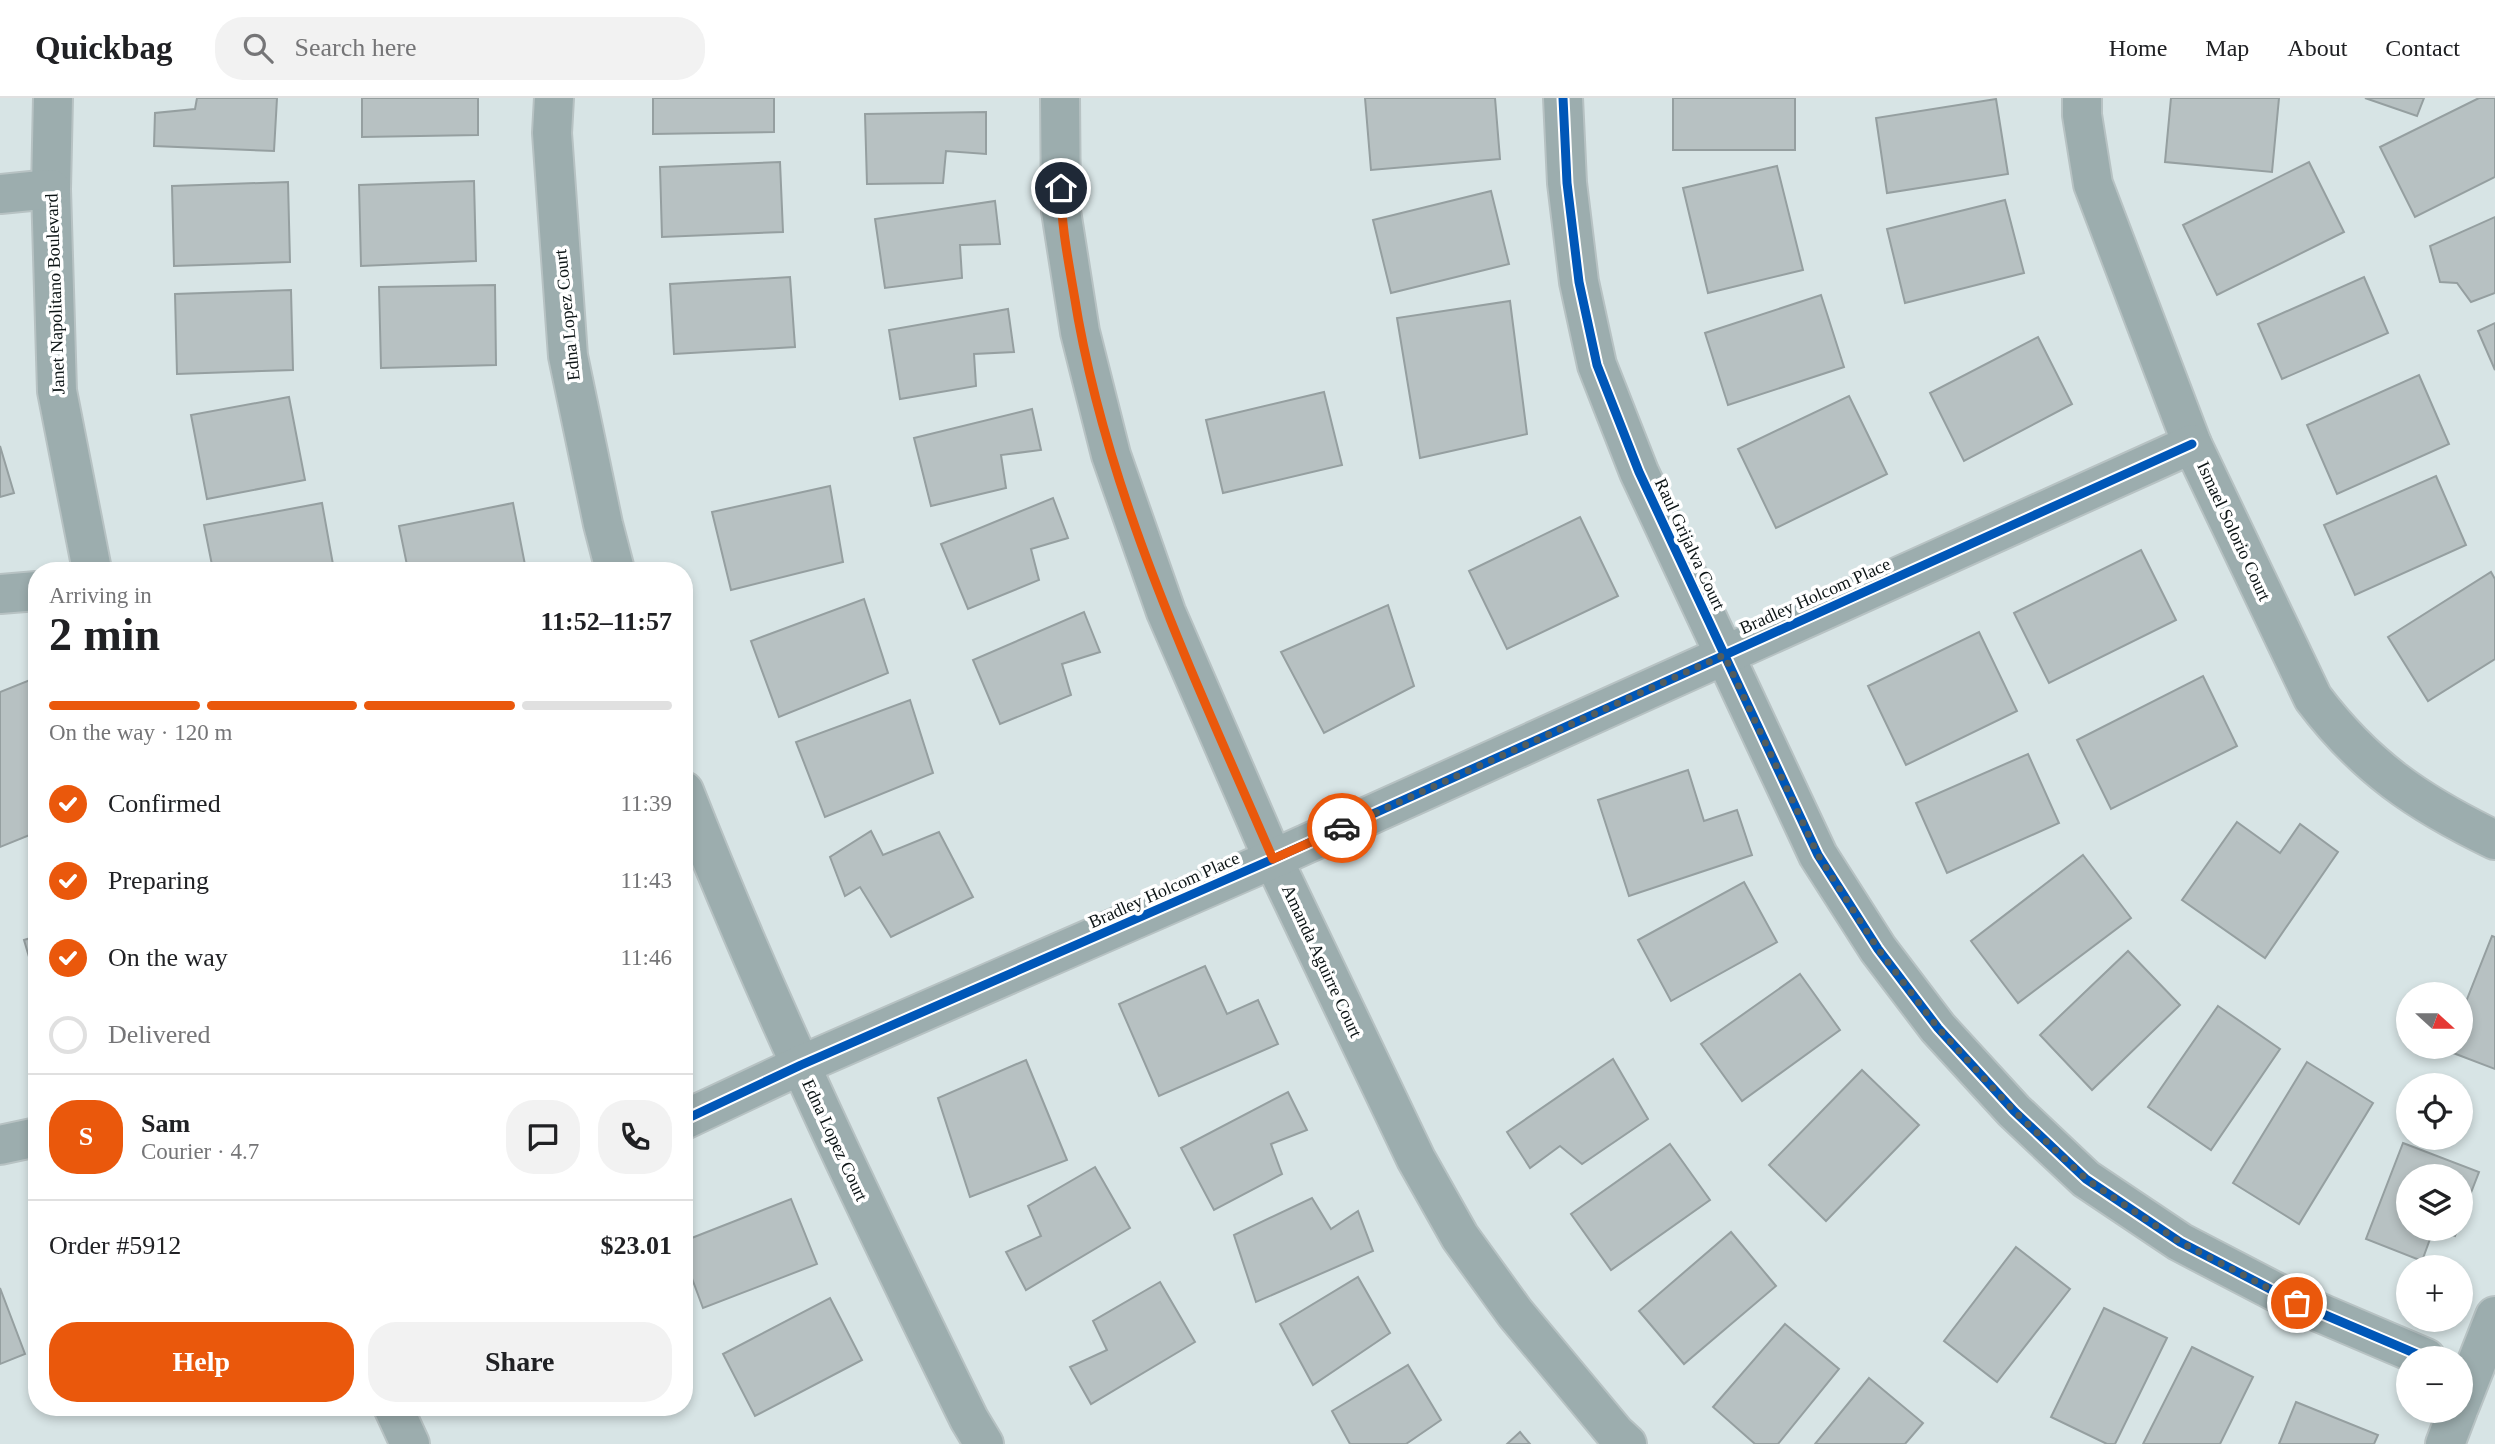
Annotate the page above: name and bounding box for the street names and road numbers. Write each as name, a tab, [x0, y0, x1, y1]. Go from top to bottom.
street label: Janet Napolitano Boulevard	[41, 193, 69, 395]
street label: Edna Lopez Court	[550, 248, 584, 382]
street label: Ismael Solorio Court	[2193, 458, 2275, 604]
street label: Raul Grijalva Court	[1651, 475, 1729, 613]
street label: Bradley Holcom Place	[1737, 554, 1894, 638]
street label: Bradley Holcom Place	[1086, 848, 1243, 932]
street label: Amanda Aguirre Court	[1278, 882, 1366, 1040]
street label: Edna Lopez Court	[798, 1076, 872, 1204]

